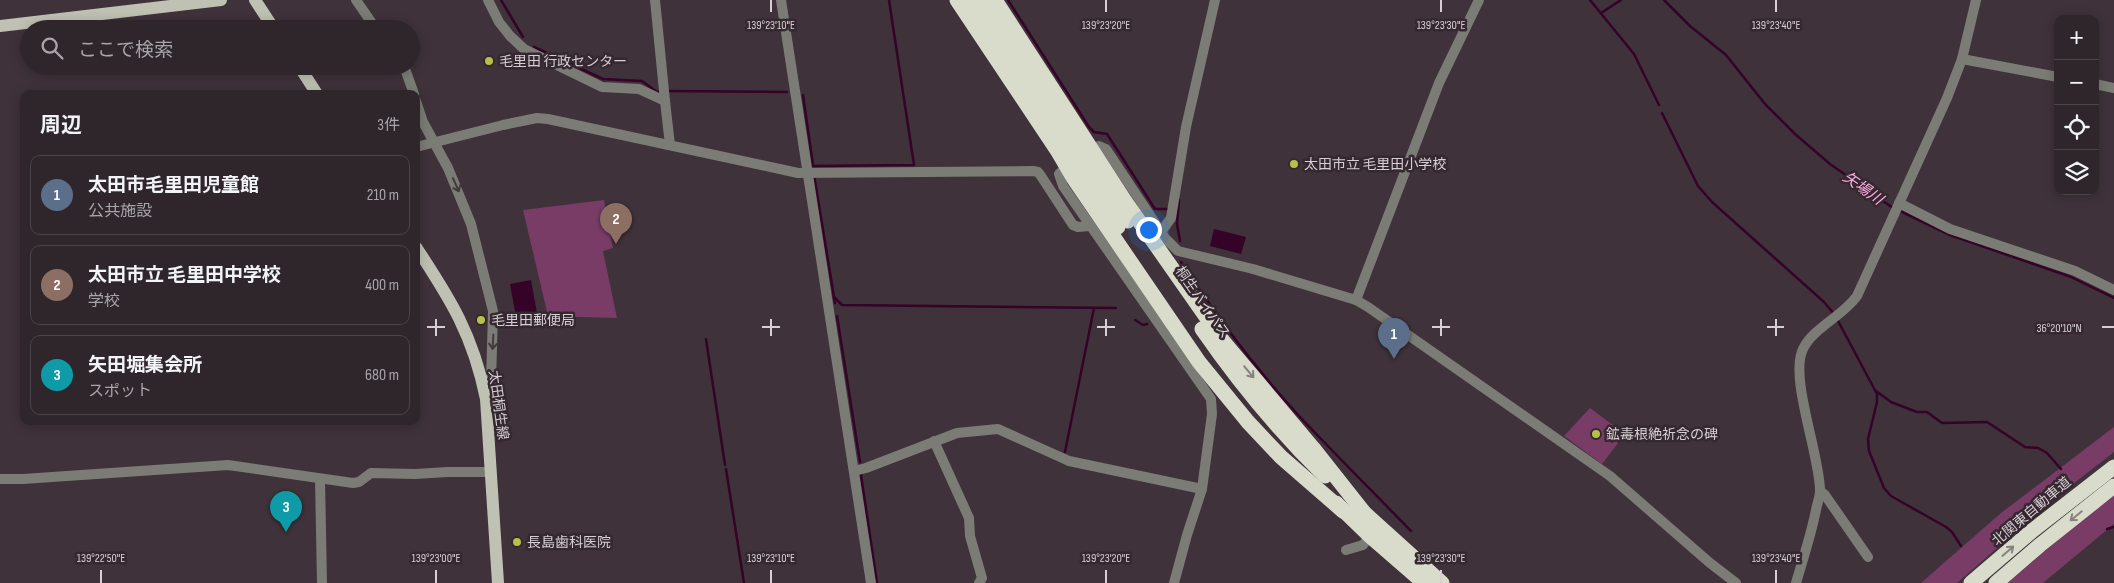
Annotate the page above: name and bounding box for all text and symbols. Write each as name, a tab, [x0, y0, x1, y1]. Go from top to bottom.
map controls	[2054, 15, 2099, 195]
button: +	[2054, 15, 2099, 60]
text: 139°23'10"E	[747, 18, 795, 33]
text: 139°23'20"E	[1082, 18, 1130, 33]
text: 139°23'30"E	[1417, 18, 1465, 33]
text: 139°23'40"E	[1752, 18, 1800, 33]
search box	[20, 20, 420, 75]
icon: search	[38, 34, 66, 62]
text: ここで検索	[78, 39, 173, 62]
place label: 毛里田 行政センター	[499, 53, 627, 70]
marker: 毛里田 行政センター	[483, 55, 495, 67]
button: −	[2054, 60, 2099, 105]
button: locate	[2054, 105, 2099, 150]
text: 周辺	[40, 113, 82, 138]
text: 3件	[377, 116, 400, 135]
button: layers	[2054, 150, 2099, 195]
place label: 太田市立 毛里田小学校	[1304, 156, 1446, 173]
marker: 太田市立 毛里田小学校	[1288, 158, 1300, 170]
water label: 矢場川	[1839, 168, 1888, 210]
text: 太田市毛里田児童館	[88, 174, 259, 197]
one-way arrow	[451, 177, 461, 192]
text: 1	[54, 186, 60, 205]
text: 210 m	[367, 186, 399, 205]
text: 公共施設	[88, 202, 152, 221]
pin: 2	[600, 203, 632, 244]
your location	[1136, 217, 1162, 243]
street label: 桐生バイパス	[1172, 263, 1234, 341]
text: 太田市立 毛里田中学校	[88, 264, 281, 287]
text: 2	[53, 276, 61, 295]
text: 400 m	[365, 276, 399, 295]
text: 学校	[88, 292, 120, 311]
place label: 毛里田郵便局	[491, 312, 575, 329]
marker: 毛里田郵便局	[475, 314, 487, 326]
pin: 1	[1378, 318, 1410, 359]
text: 36°20'10"N	[2036, 321, 2082, 336]
one-way arrow	[488, 334, 497, 350]
text: 矢田堀集会所	[88, 354, 202, 377]
text: 3	[53, 366, 61, 385]
text: 680 m	[365, 366, 399, 385]
one-way arrow	[1244, 366, 1255, 379]
street label: 太田桐生線	[485, 369, 512, 441]
text: スポット	[88, 382, 152, 401]
place label: 鉱毒根絶祈念の碑	[1606, 426, 1718, 443]
marker: 鉱毒根絶祈念の碑	[1590, 428, 1602, 440]
street label: 北関東自動車道	[1988, 473, 2074, 549]
pin: 3	[270, 491, 302, 532]
one-way arrow	[2069, 510, 2082, 521]
place label: 長島歯科医院	[527, 534, 611, 551]
marker: 長島歯科医院	[511, 536, 523, 548]
one-way arrow	[2002, 546, 2015, 557]
text: 139°22'50"E	[77, 551, 125, 566]
text: 139°23'00"E	[411, 551, 461, 566]
text: 139°23'10"E	[747, 551, 795, 566]
text: 139°23'20"E	[1082, 551, 1130, 566]
text: 139°23'30"E	[1417, 551, 1465, 566]
text: 139°23'40"E	[1752, 551, 1800, 566]

